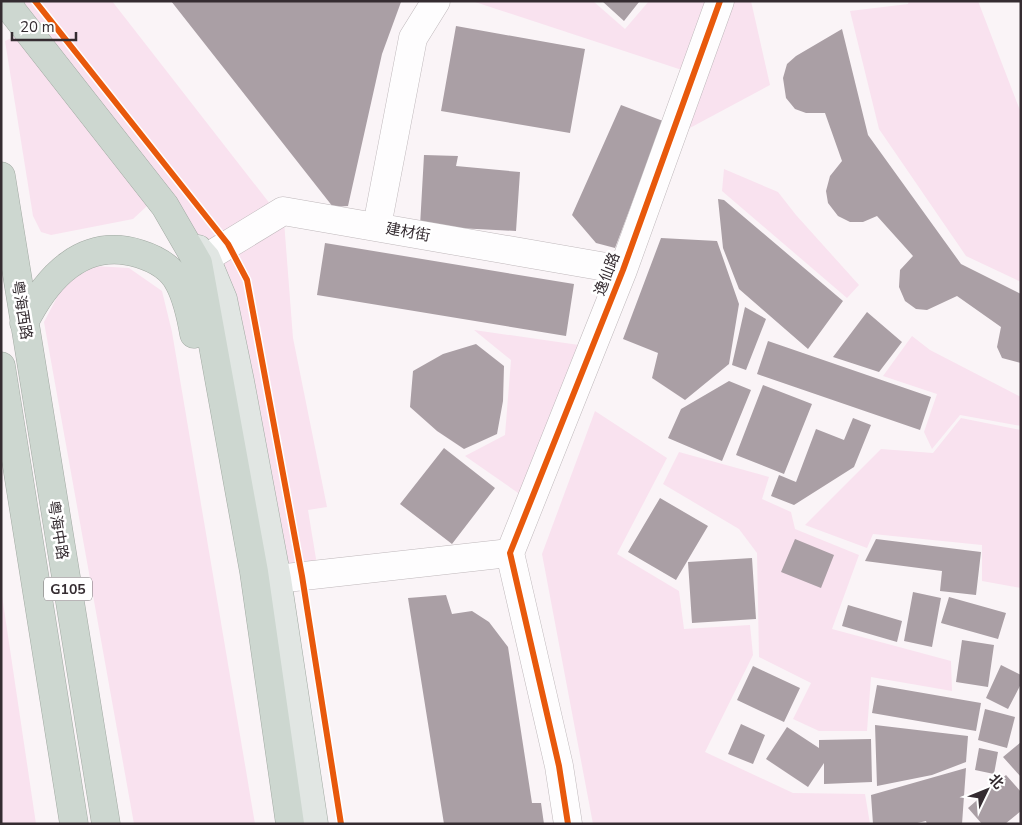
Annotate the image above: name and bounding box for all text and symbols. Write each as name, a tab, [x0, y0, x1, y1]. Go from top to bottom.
scale bar	[12, 10, 76, 42]
text: 20 m	[20, 17, 55, 37]
street label: 建材街	[384, 218, 432, 246]
street label: 逸仙路	[590, 249, 624, 299]
street label: 粤海西路	[7, 279, 37, 341]
street label: 粤海中路	[43, 499, 73, 561]
road number: G105	[44, 578, 92, 600]
north arrow	[962, 765, 1012, 815]
text: 北	[984, 770, 1008, 793]

